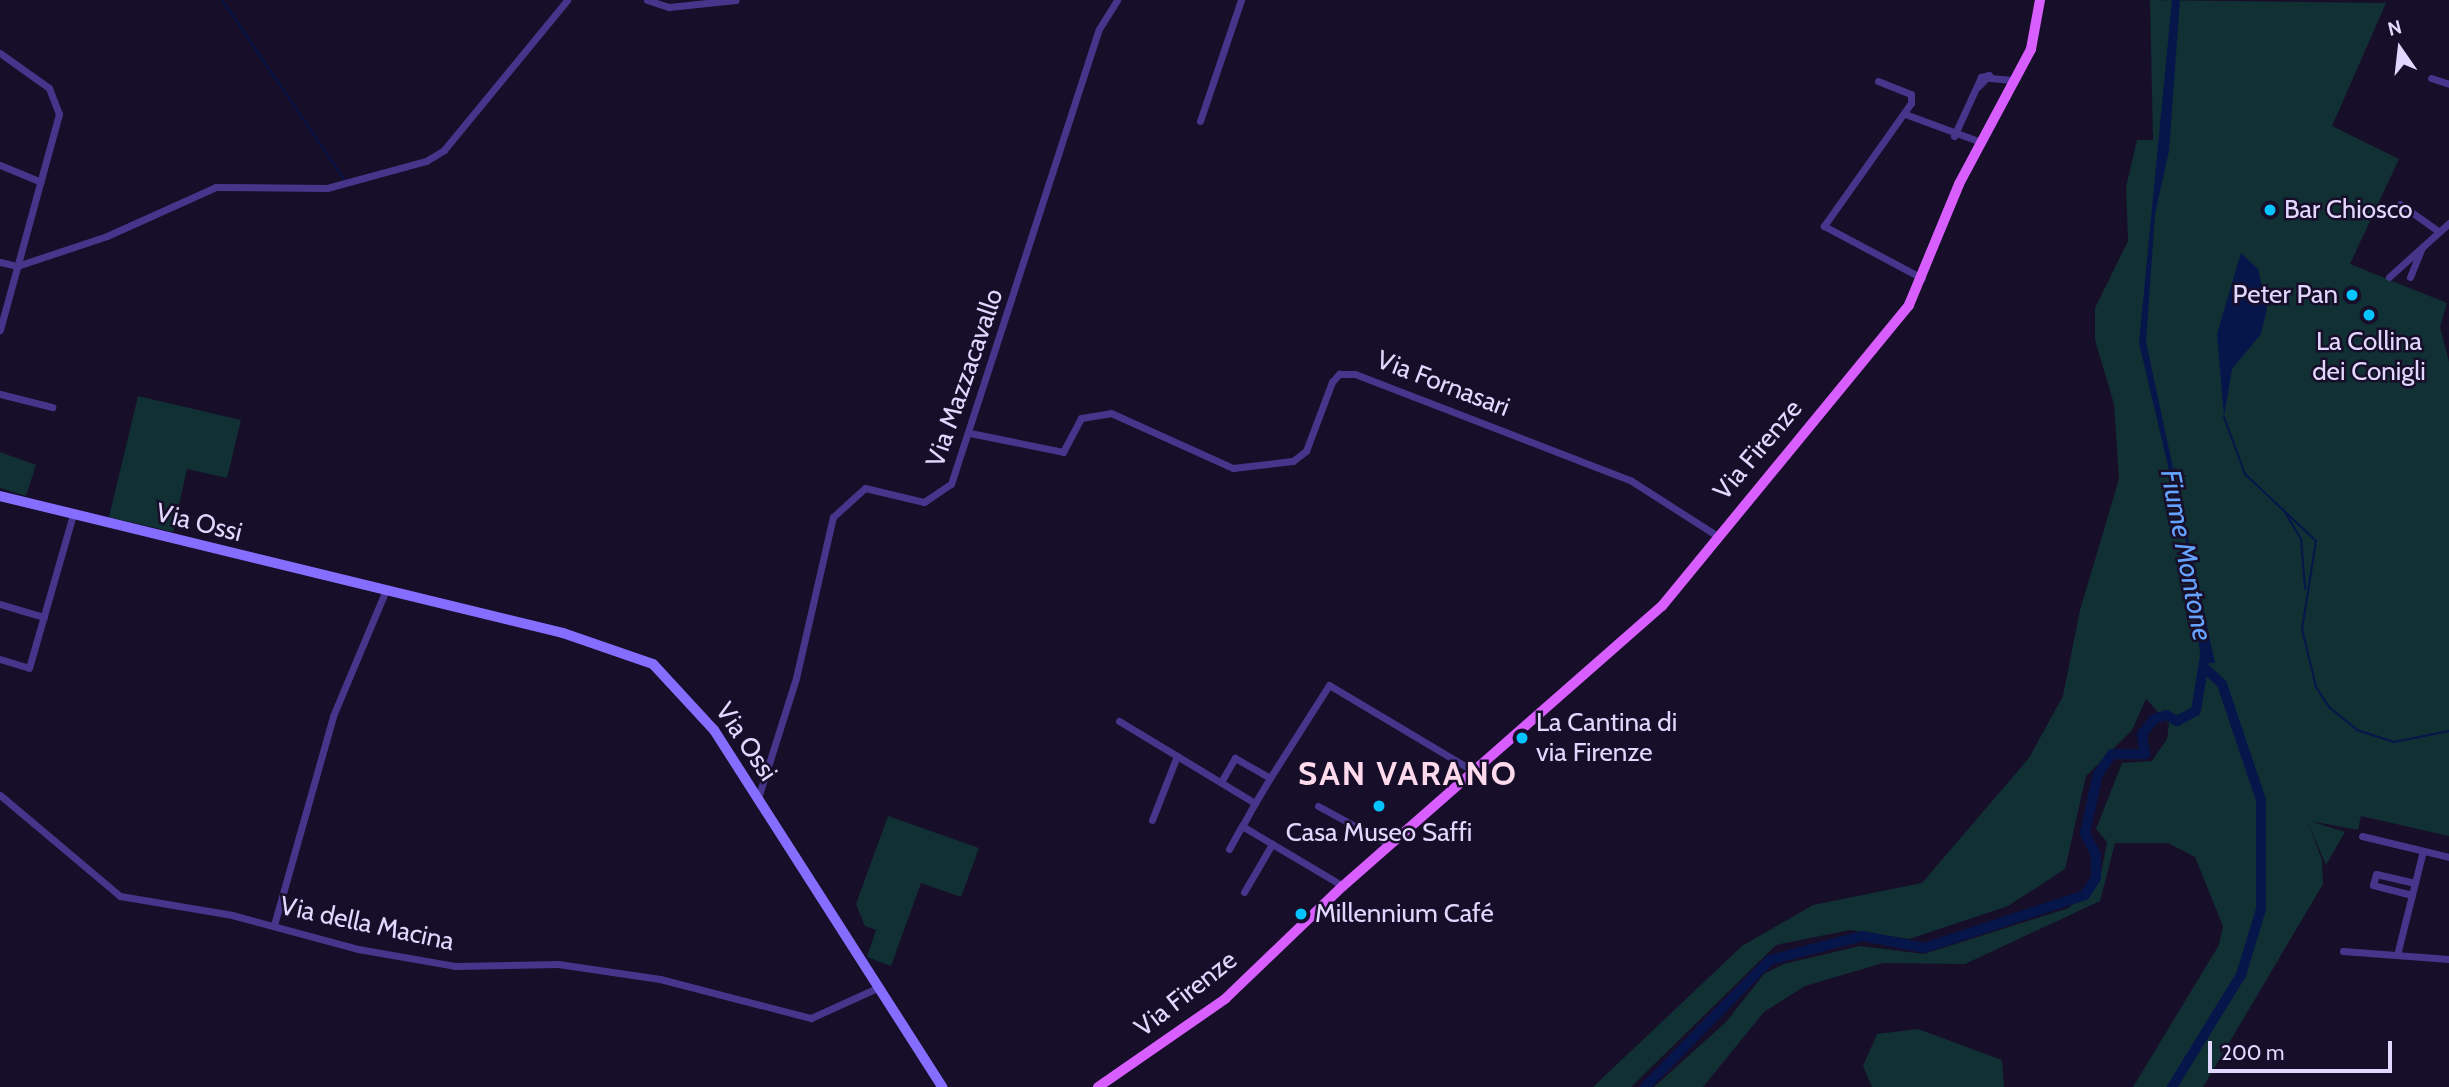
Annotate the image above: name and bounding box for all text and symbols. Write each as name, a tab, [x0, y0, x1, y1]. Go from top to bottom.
north arrow	[2365, 14, 2435, 84]
text: N	[2385, 15, 2404, 41]
place label: Bar Chiosco	[2284, 194, 2413, 226]
marker: Bar Chiosco	[2262, 202, 2278, 218]
place label: Peter Pan	[2233, 279, 2338, 311]
street label: Via Mazzacavallo	[920, 285, 1010, 471]
marker: Peter Pan	[2344, 287, 2360, 303]
marker: La Collina dei Conigli	[2361, 307, 2377, 323]
place label: La Collina dei Conigli	[2312, 326, 2426, 388]
street label: Via Fornasari	[1372, 344, 1514, 424]
street label: Via Firenze	[1707, 394, 1809, 506]
water label: Fiume Montone	[2154, 467, 2220, 643]
street label: Via Ossi	[153, 497, 245, 549]
street label: Via Ossi	[709, 697, 783, 787]
place label: La Cantina di via Firenze	[1536, 707, 1677, 768]
marker: La Cantina di via Firenze	[1514, 730, 1530, 746]
district label: SAN VARANO	[1299, 754, 1517, 794]
marker: Casa Museo Saffi	[1371, 798, 1387, 814]
place label: Casa Museo Saffi	[1286, 817, 1472, 849]
street label: Via della Macina	[277, 890, 457, 958]
place label: Millennium Café	[1315, 898, 1494, 930]
marker: Millennium Café	[1293, 906, 1309, 922]
street label: Via Firenze	[1129, 945, 1243, 1043]
scale bar	[2211, 1028, 2395, 1072]
text: 200 m	[2221, 1040, 2284, 1065]

